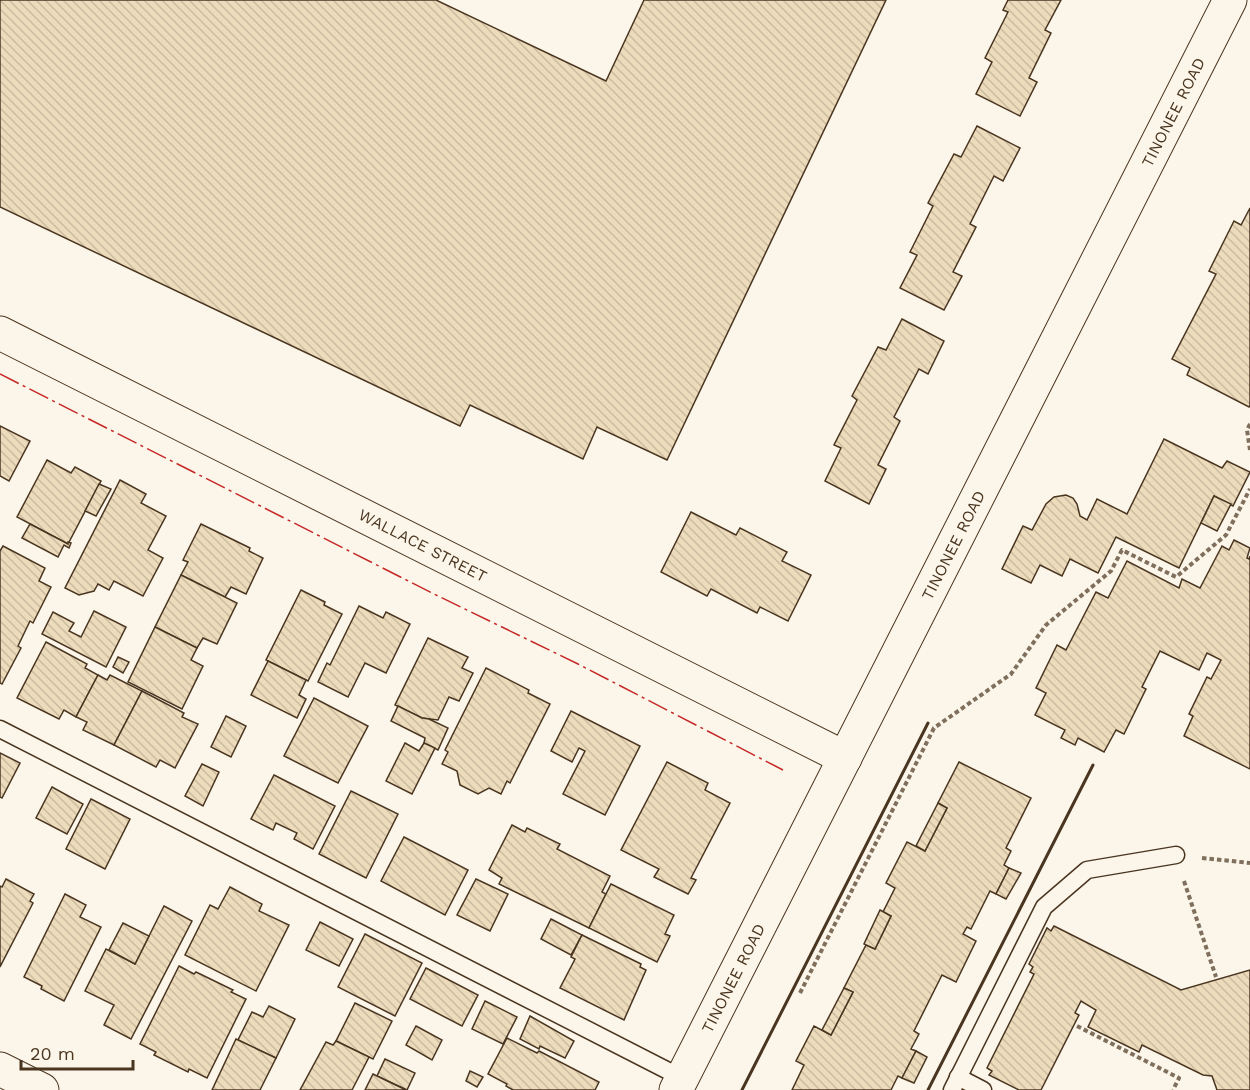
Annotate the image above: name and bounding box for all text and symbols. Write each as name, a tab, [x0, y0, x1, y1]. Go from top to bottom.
street label: TINONEE ROAD	[1138, 54, 1209, 170]
street label: TINONEE ROAD	[918, 487, 989, 603]
street label: WALLACE STREET	[355, 505, 490, 586]
street label: TINONEE ROAD	[698, 920, 769, 1036]
scale bar	[21, 1033, 134, 1071]
text: 20 m	[30, 1043, 75, 1064]

